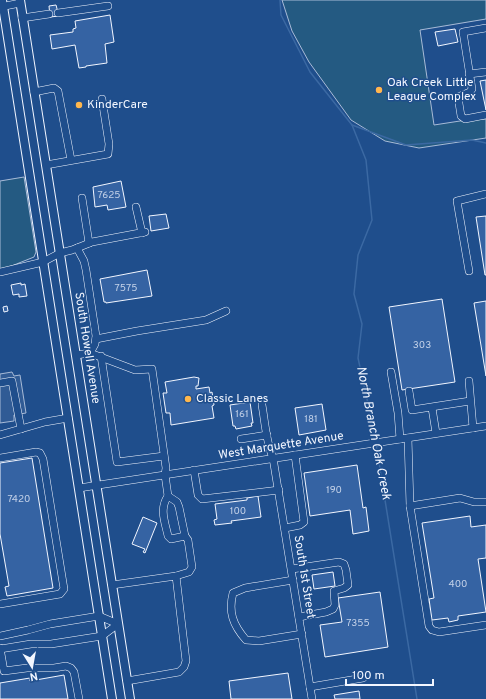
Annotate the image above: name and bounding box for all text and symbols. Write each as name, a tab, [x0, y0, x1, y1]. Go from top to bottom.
place label: Oak Creek Little League Complex	[387, 75, 476, 105]
marker: Oak Creek Little League Complex	[374, 85, 384, 95]
place label: KinderCare	[87, 97, 148, 113]
marker: KinderCare	[74, 100, 84, 110]
house number: 7625	[97, 189, 121, 202]
house number: 7575	[115, 282, 137, 295]
street label: South Howell Avenue	[70, 291, 104, 405]
house number: 303	[413, 339, 431, 352]
water label: North Branch Oak Creek	[352, 365, 394, 502]
place label: Classic Lanes	[196, 391, 268, 407]
marker: Classic Lanes	[183, 394, 193, 404]
house number: 161	[235, 408, 249, 421]
house number: 181	[304, 413, 318, 426]
street label: West Marquette Avenue	[217, 428, 345, 464]
house number: 190	[326, 484, 342, 497]
house number: 7420	[8, 493, 30, 506]
house number: 100	[230, 505, 246, 518]
street label: South 1st Street	[289, 534, 319, 620]
house number: 400	[449, 578, 467, 591]
house number: 7355	[346, 617, 370, 630]
north arrow	[12, 647, 52, 687]
scale bar	[346, 661, 433, 687]
text: N	[29, 668, 39, 683]
text: 100 m	[352, 668, 385, 684]

